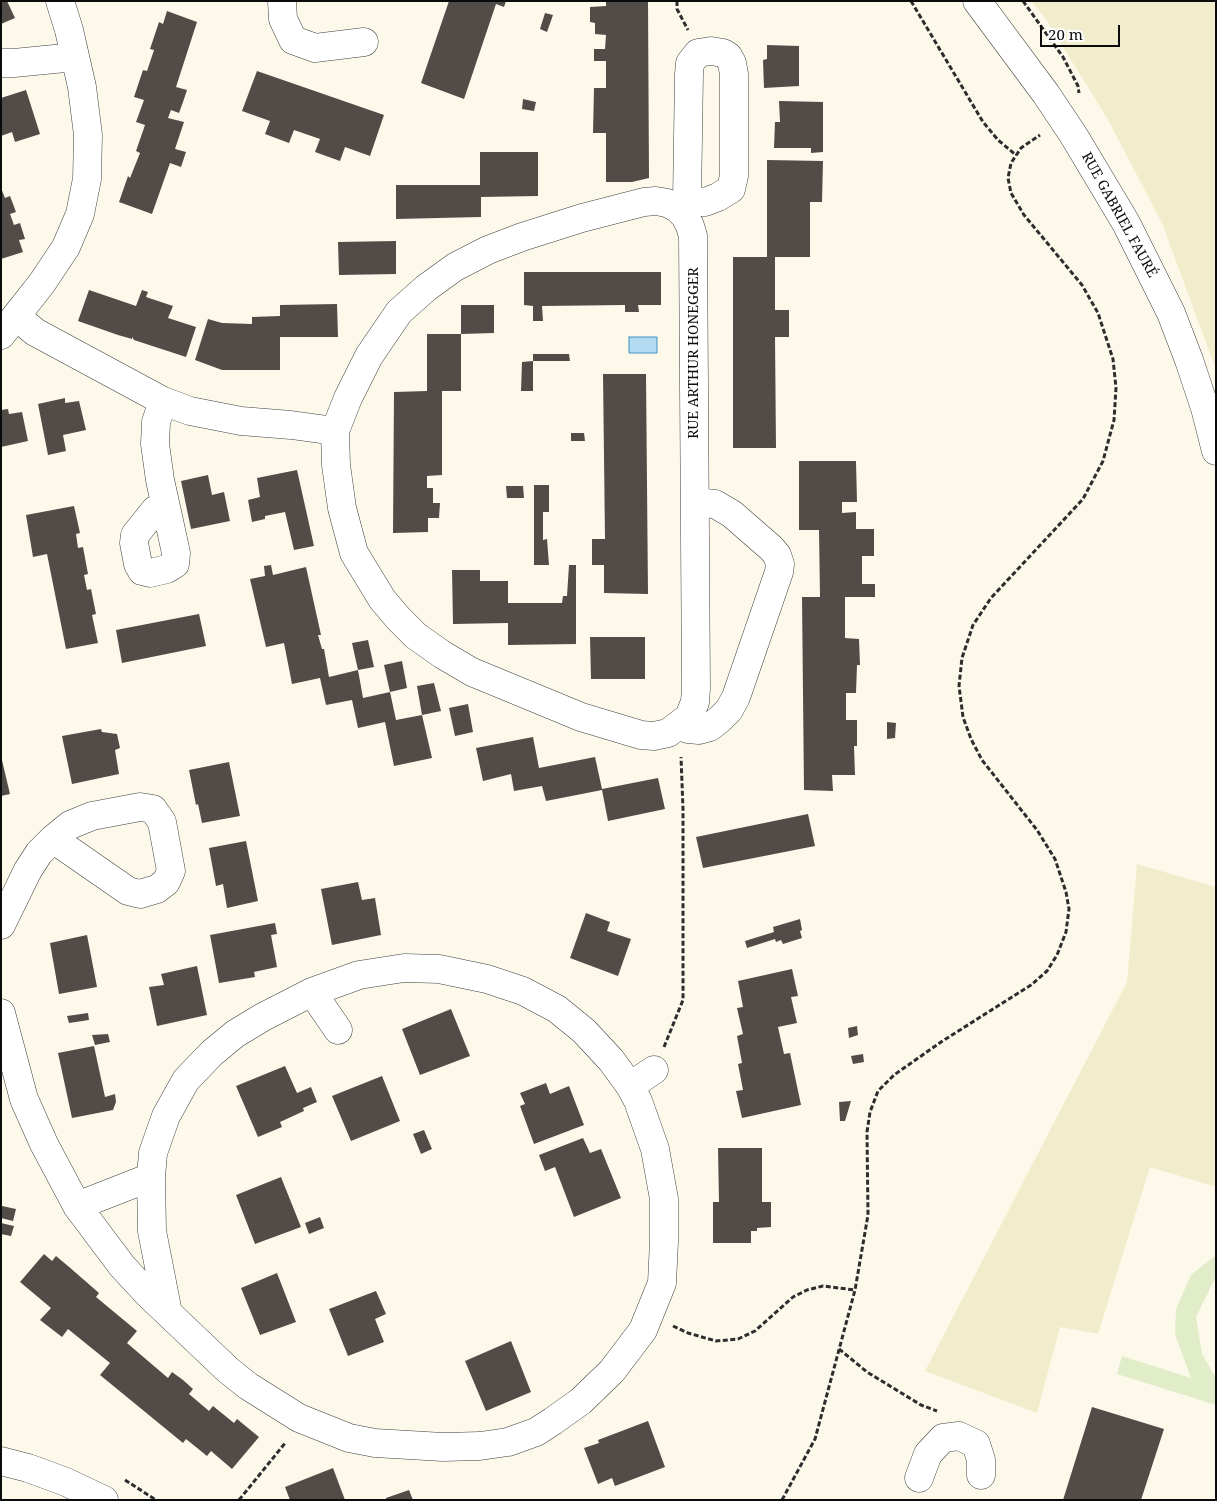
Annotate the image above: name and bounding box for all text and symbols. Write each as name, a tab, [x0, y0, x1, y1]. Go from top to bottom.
scale bar	[1042, 15, 1122, 47]
text: 20 m	[1048, 24, 1083, 44]
street label: RUE GABRIEL FAURÉ	[1078, 149, 1160, 281]
street label: RUE ARTHUR HONEGGER	[686, 267, 702, 439]

